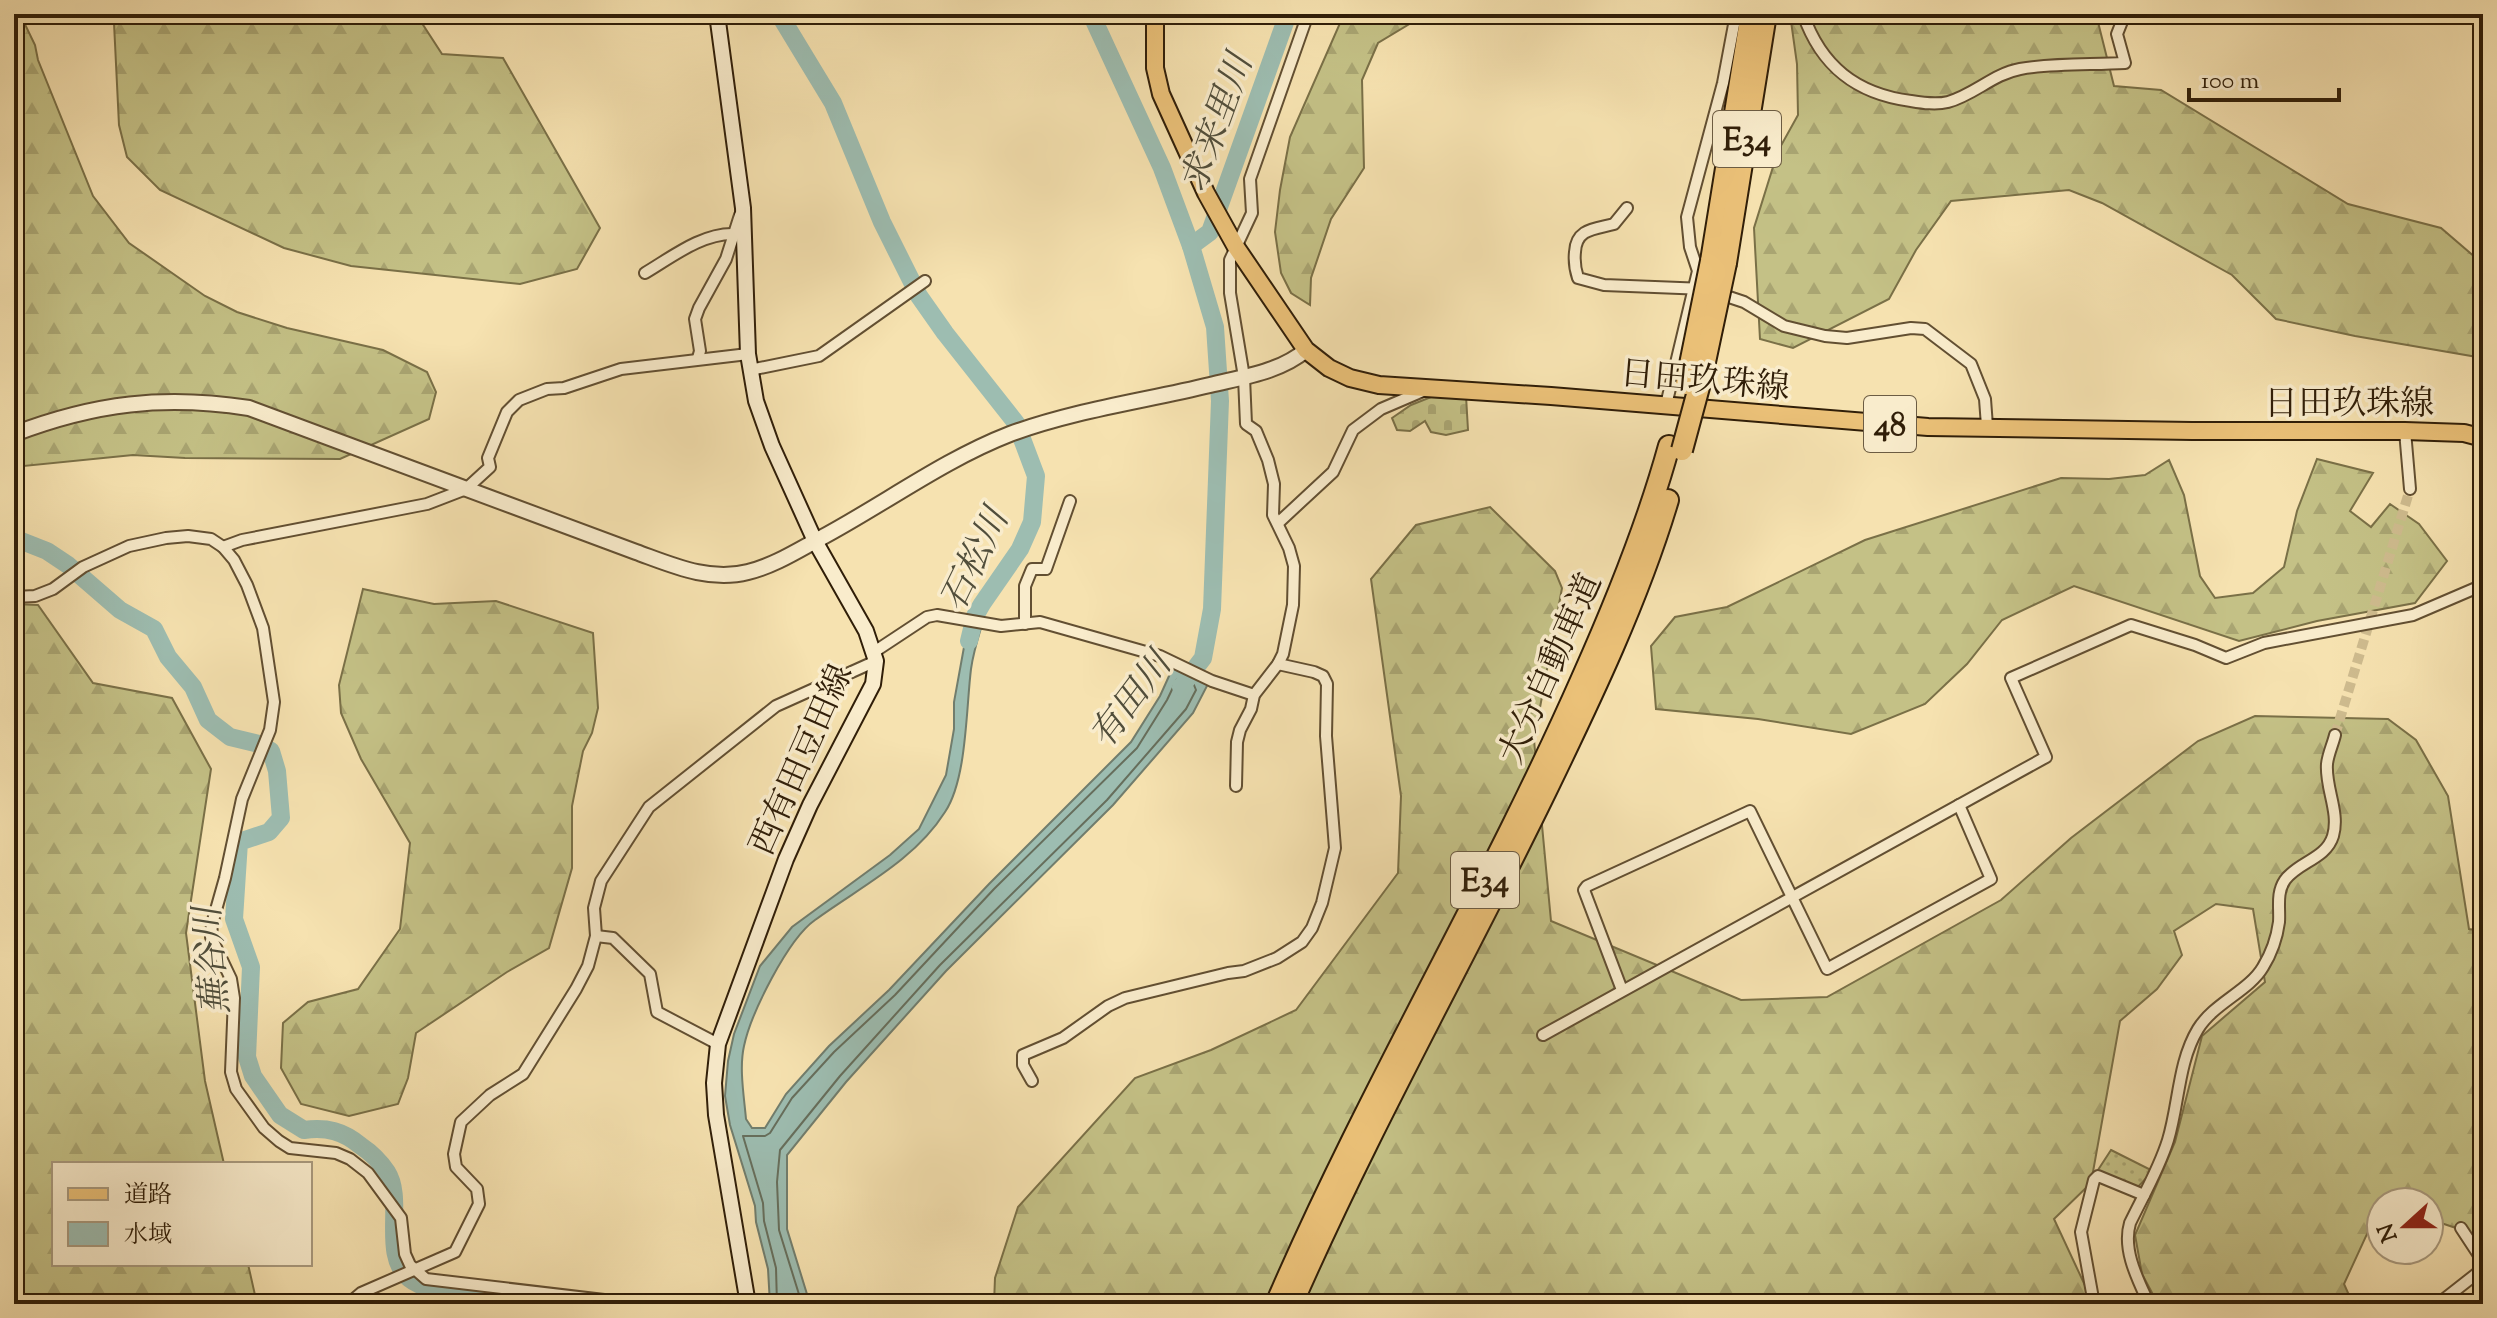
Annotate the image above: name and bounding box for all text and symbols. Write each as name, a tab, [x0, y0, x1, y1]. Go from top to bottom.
water label: 求来里川	[1170, 44, 1269, 201]
scale bar	[2189, 52, 2339, 102]
text: 100 m	[2201, 65, 2259, 99]
road number: E34	[1713, 111, 1781, 167]
street label: 日田玖珠線	[1618, 351, 1792, 414]
street label: 日田玖珠線	[2264, 381, 2434, 430]
road number: 48	[1864, 396, 1916, 452]
water label: 石松川	[930, 497, 1025, 621]
street label: 大分自動車道	[1488, 566, 1616, 773]
water label: 有田川	[1079, 639, 1188, 760]
street label: 西有田豆田線	[739, 657, 867, 864]
road number: E34	[1451, 852, 1519, 908]
water label: 蕪谷川	[183, 901, 245, 1017]
legend	[52, 1162, 312, 1266]
text: 道路	[124, 1179, 172, 1213]
north arrow	[2365, 1186, 2445, 1266]
text: N	[2371, 1218, 2407, 1246]
text: 水域	[124, 1219, 172, 1253]

